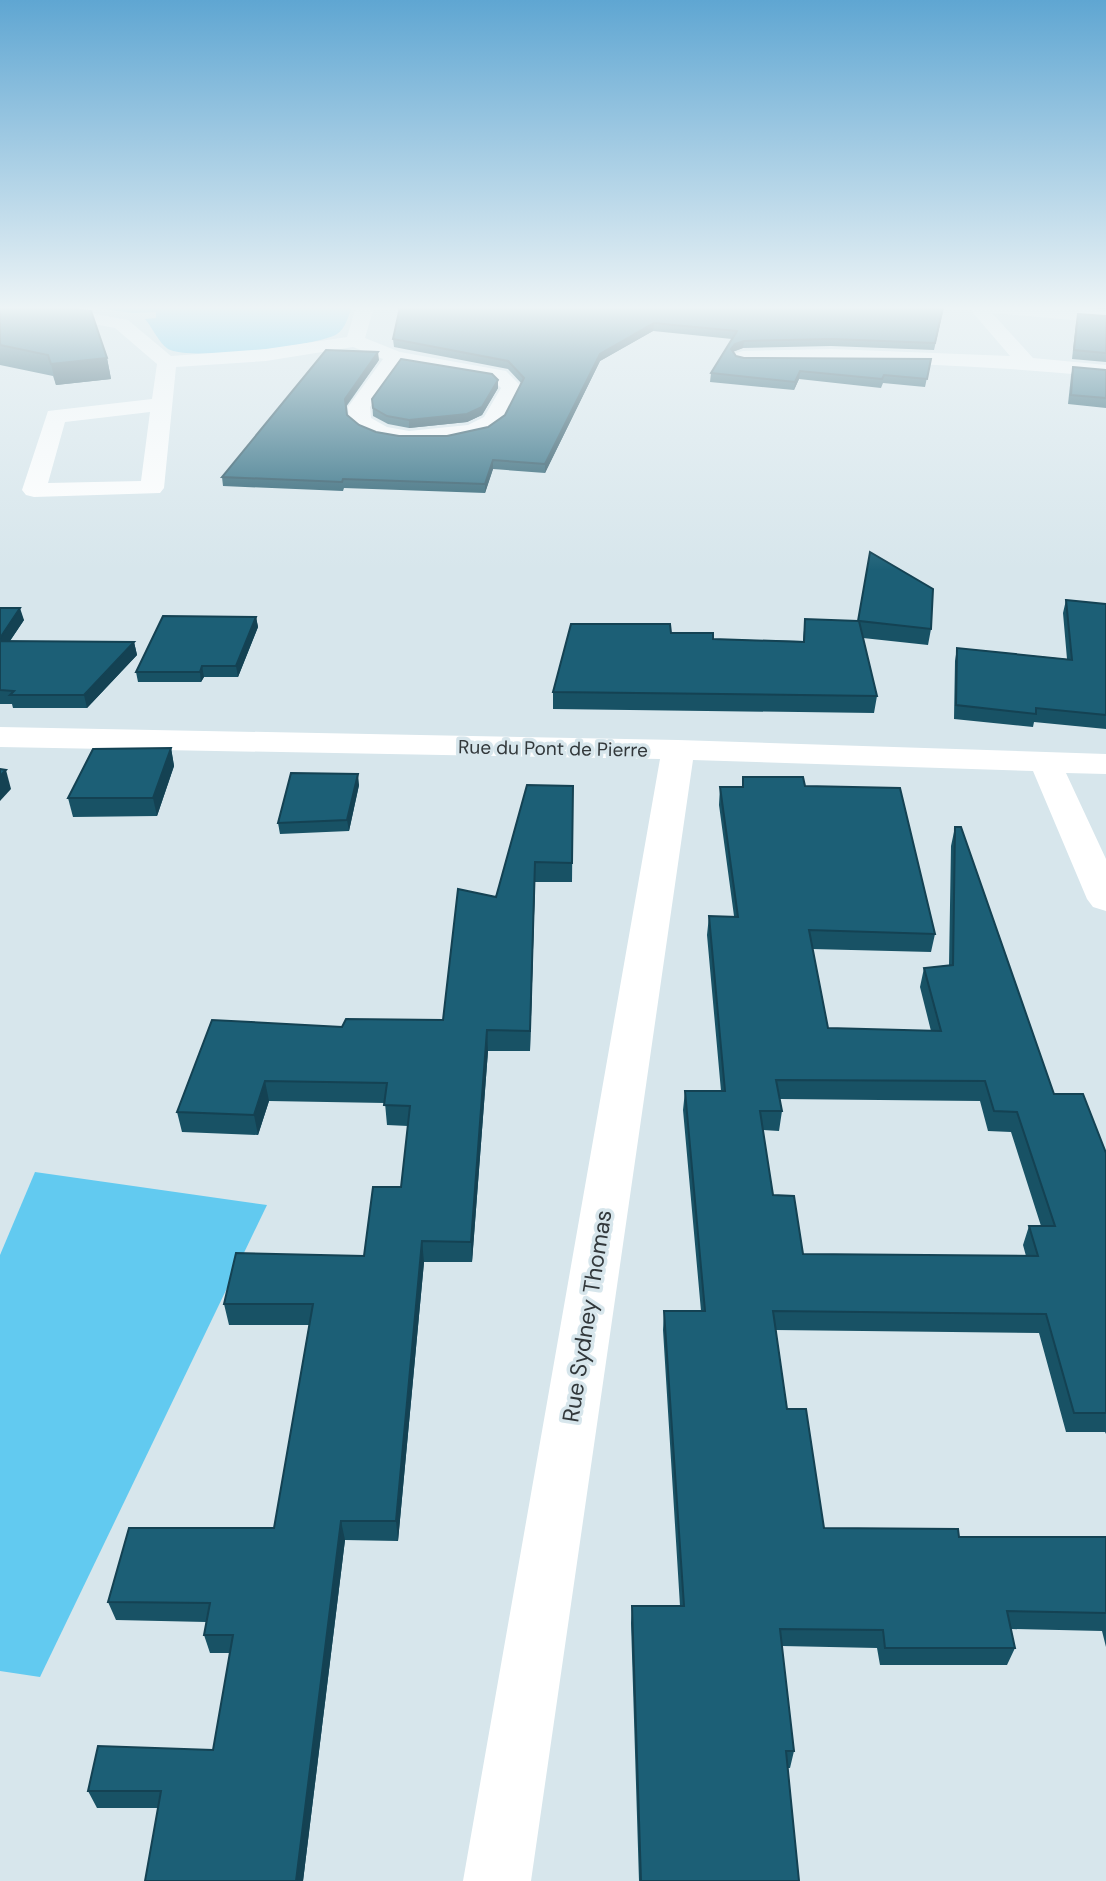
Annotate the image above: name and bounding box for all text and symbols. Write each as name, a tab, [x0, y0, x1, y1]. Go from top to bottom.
street label: Rue du Pont de Pierre	[458, 734, 648, 763]
street label: Rue Sydney Thomas	[555, 1208, 619, 1424]

